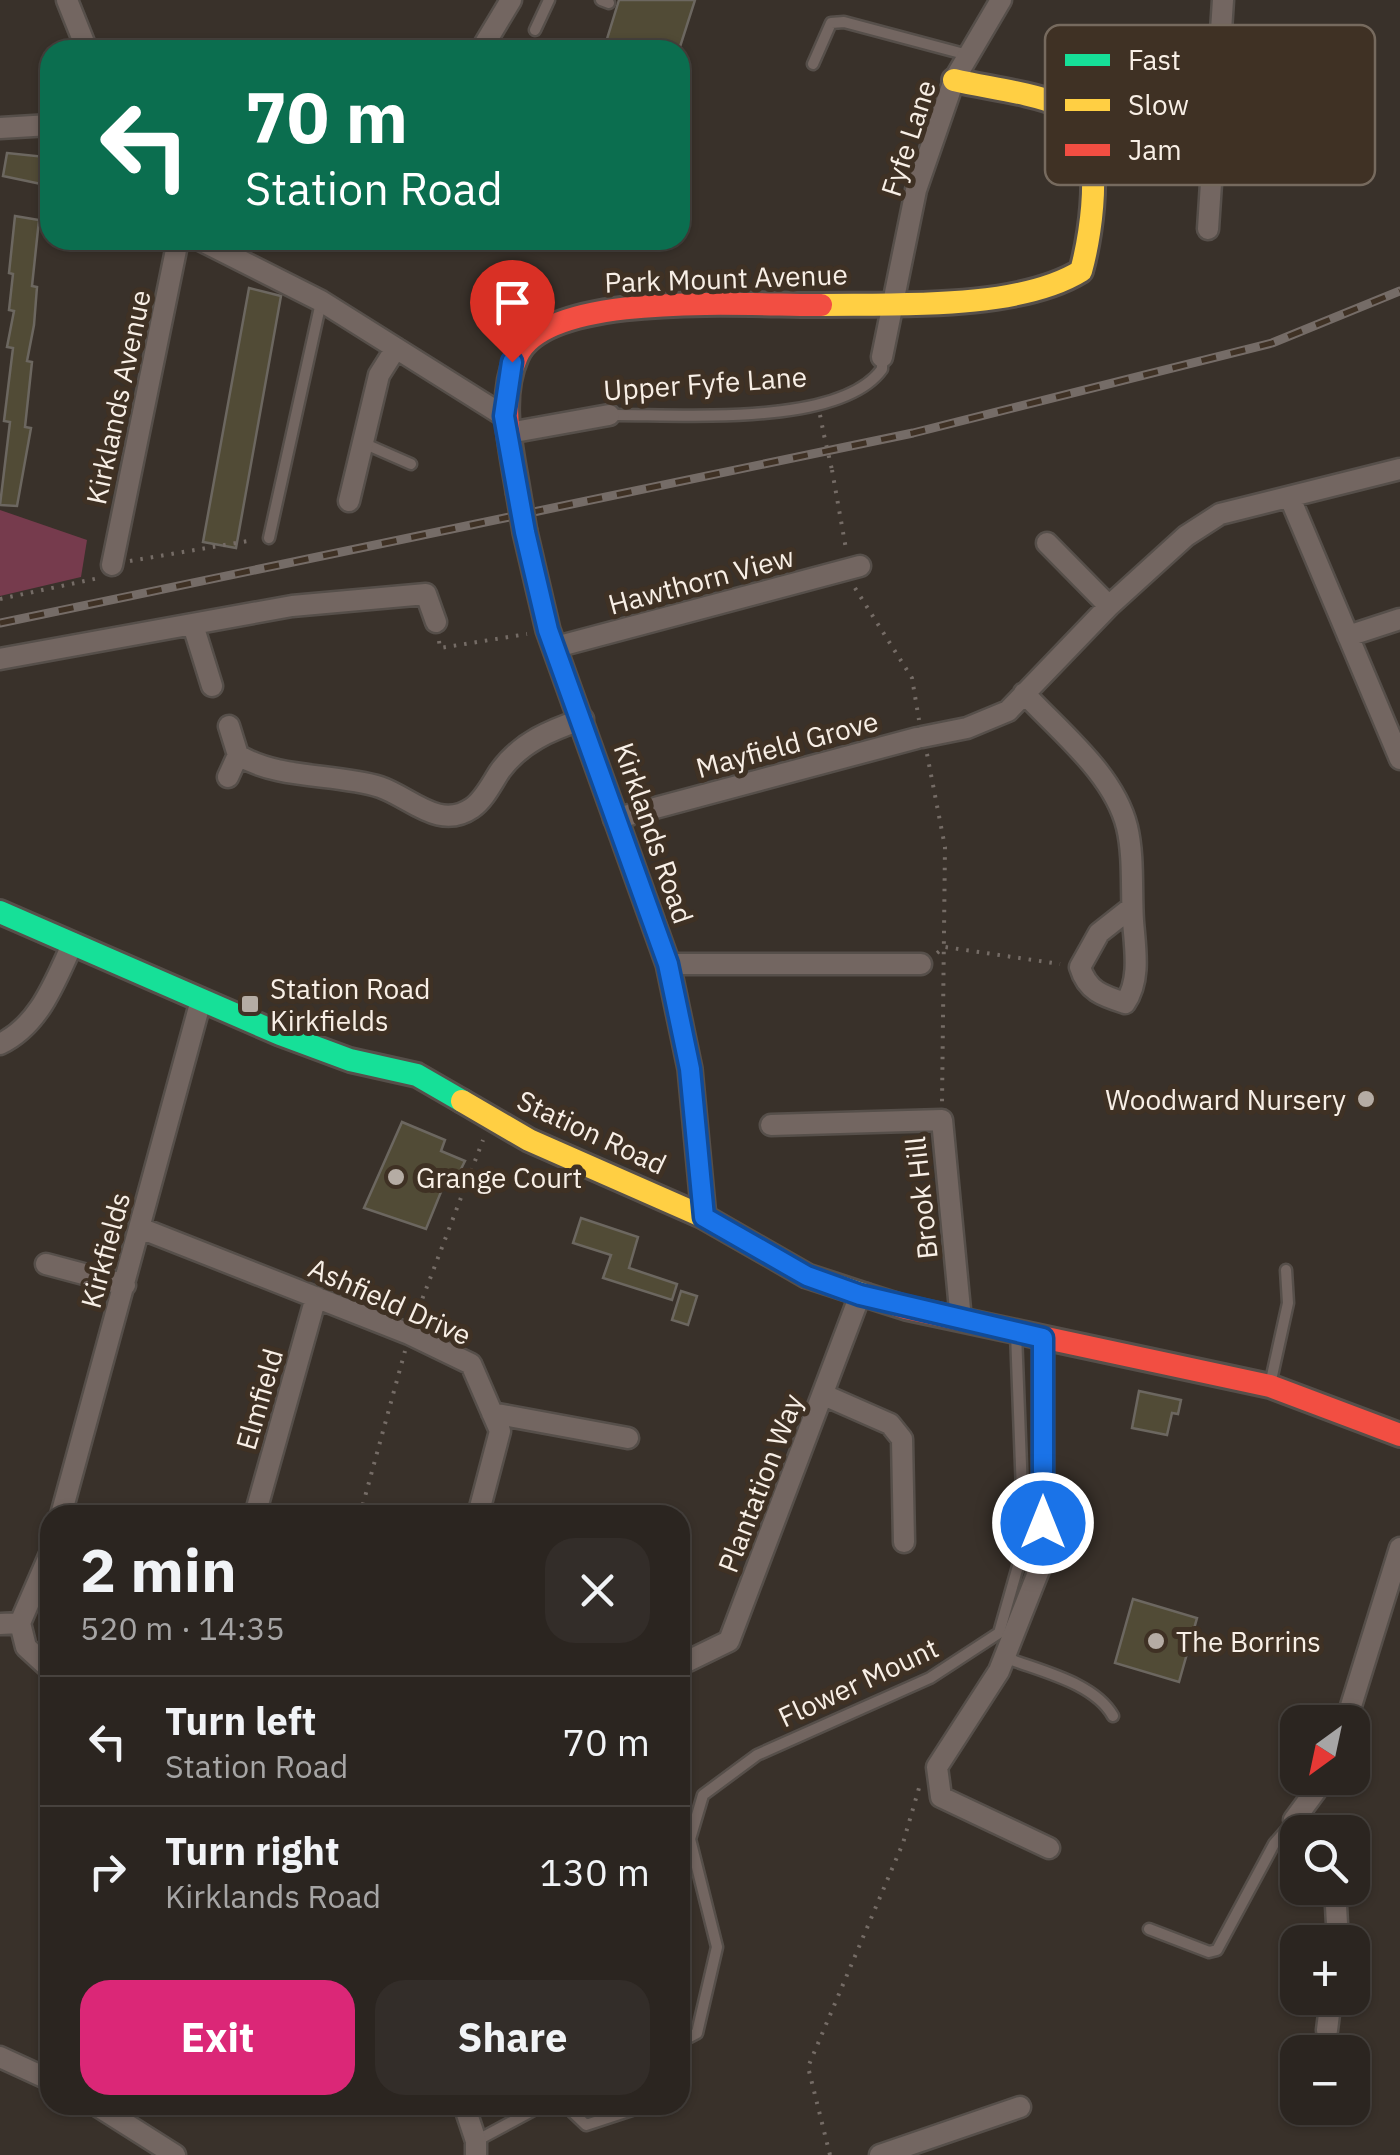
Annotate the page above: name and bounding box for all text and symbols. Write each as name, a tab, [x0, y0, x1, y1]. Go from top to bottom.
legend	[1045, 25, 1375, 185]
text: Fast	[1128, 41, 1181, 78]
text: 70 m	[245, 71, 408, 162]
street label: Fyfe Lane	[872, 75, 944, 201]
icon: left	[80, 80, 210, 210]
text: Slow	[1128, 86, 1189, 123]
text: Jam	[1128, 131, 1182, 168]
text: Station Road	[245, 159, 503, 217]
street label: Park Mount Avenue	[604, 255, 848, 301]
pin	[470, 260, 555, 363]
icon: arrive	[485, 275, 540, 330]
street label: Kirklands Avenue	[77, 286, 159, 508]
street label: Upper Fyfe Lane	[602, 357, 808, 409]
street label: Hawthorn View	[604, 537, 798, 623]
street label: Mayfield Grove	[692, 702, 882, 786]
street label: Kirklands Road	[606, 738, 702, 928]
place label: Station Road Kirkfields	[270, 970, 430, 1039]
marker: Station Road Kirkfields	[239, 993, 261, 1015]
street label: Station Road	[511, 1081, 673, 1183]
place label: Woodward Nursery	[1105, 1081, 1346, 1118]
marker: Woodward Nursery	[1355, 1088, 1377, 1110]
street label: Brook Hill	[896, 1135, 946, 1261]
place label: Grange Court	[416, 1159, 582, 1196]
marker: Grange Court	[385, 1166, 407, 1188]
street label: Kirkfields	[72, 1188, 138, 1312]
street label: Ashfield Drive	[303, 1249, 477, 1353]
street label: Elmfield	[227, 1344, 291, 1454]
street label: Plantation Way	[709, 1388, 811, 1578]
position arrow	[991, 1471, 1095, 1575]
text: 2 min	[80, 1530, 237, 1609]
button: close	[545, 1538, 650, 1643]
text: 520 m · 14:35	[80, 1607, 285, 1649]
place label: The Borrins	[1176, 1623, 1321, 1660]
street label: Flower Mount	[772, 1629, 944, 1735]
marker: The Borrins	[1145, 1630, 1167, 1652]
text: Turn left	[165, 1696, 316, 1745]
north arrow	[1280, 1705, 1370, 1795]
map controls	[1280, 1705, 1370, 2125]
icon: left	[80, 1714, 135, 1769]
text: 70 m	[562, 1717, 650, 1766]
text: Station Road	[165, 1745, 348, 1787]
button: search	[1280, 1815, 1370, 1905]
text: Turn right	[165, 1826, 340, 1875]
icon: right	[80, 1844, 135, 1899]
text: 130 m	[539, 1847, 650, 1896]
text: Kirklands Road	[165, 1875, 381, 1917]
button: +	[1280, 1925, 1370, 2015]
button: Exit	[80, 1980, 355, 2095]
button: Share	[375, 1980, 650, 2095]
button: −	[1280, 2035, 1370, 2125]

